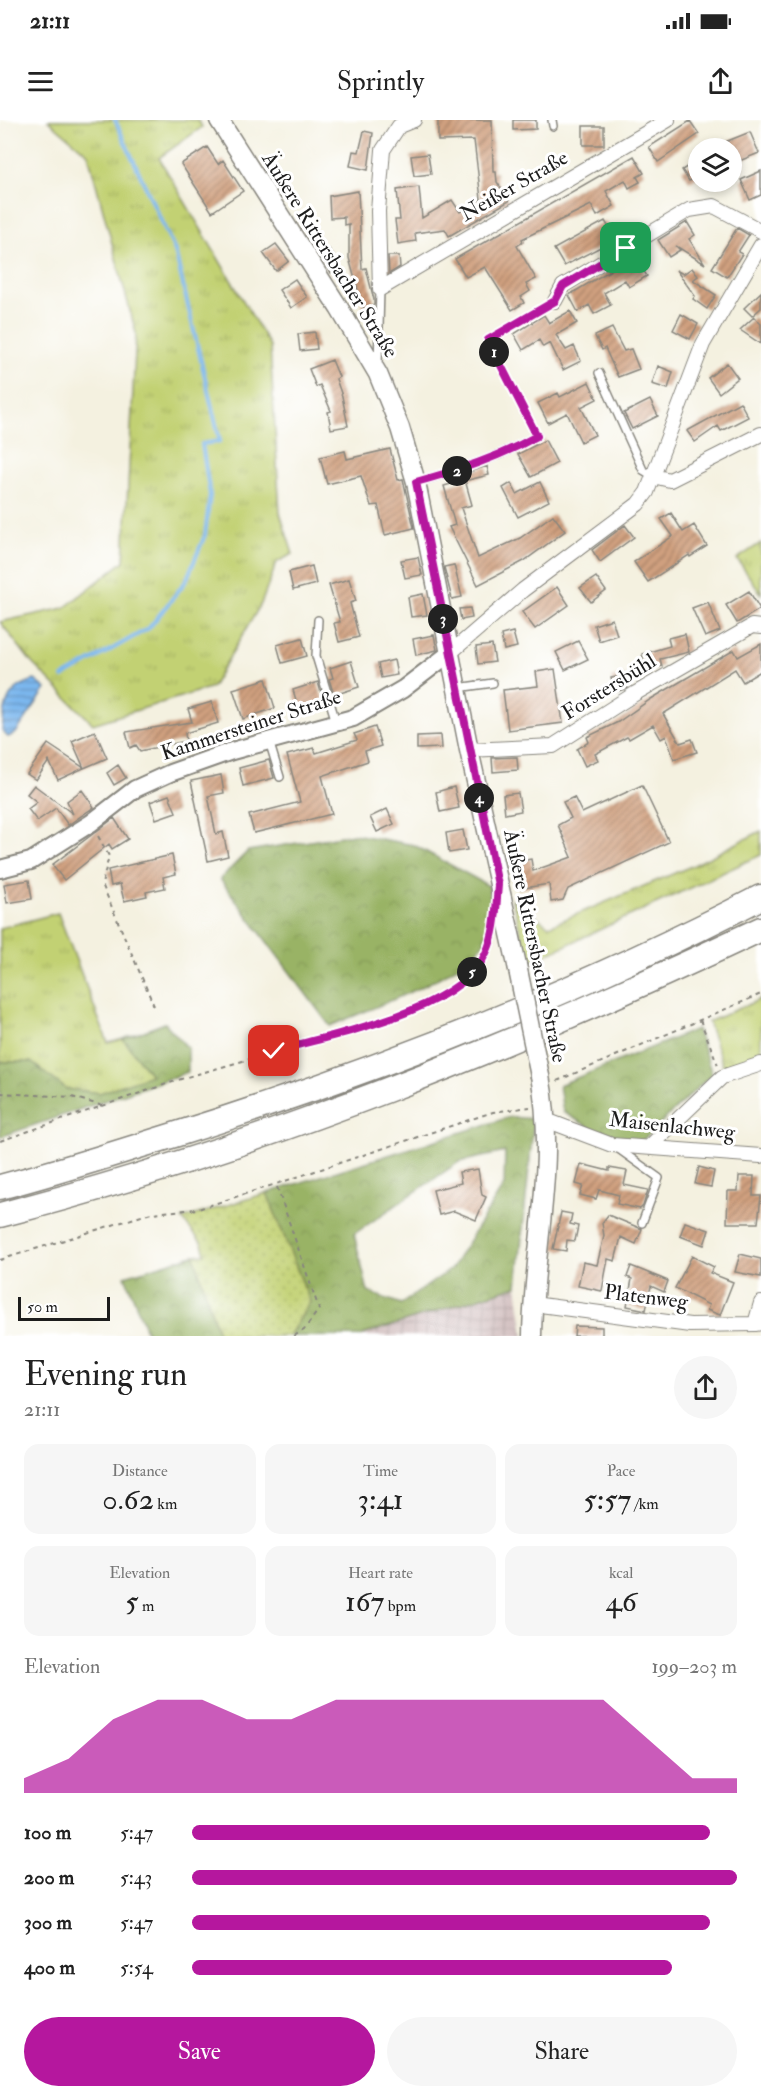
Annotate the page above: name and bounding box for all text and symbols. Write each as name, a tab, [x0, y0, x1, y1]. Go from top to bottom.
text: 21:11	[30, 7, 70, 35]
icon: menu	[24, 65, 57, 98]
text: Sprintly	[337, 65, 424, 98]
icon: share	[704, 65, 737, 98]
map controls	[688, 138, 742, 192]
button: layers	[688, 138, 742, 192]
street label: Neißer Straße	[455, 144, 573, 228]
street label: Äußere Rittersbacher Straße	[255, 146, 405, 363]
pin	[600, 222, 651, 273]
icon: arrive	[609, 231, 642, 264]
pin: 1	[479, 337, 509, 367]
text: 1	[491, 342, 497, 362]
pin: 2	[442, 456, 472, 486]
text: 2	[453, 461, 461, 481]
pin: 3	[428, 604, 458, 634]
text: 3	[440, 609, 446, 629]
street label: Forstersbühl	[557, 647, 662, 727]
street label: Kammersteiner Straße	[158, 683, 345, 767]
pin: 4	[464, 783, 494, 813]
text: 4	[475, 788, 483, 808]
street label: Äußere Rittersbacher Straße	[497, 826, 573, 1065]
pin: 5	[457, 957, 487, 987]
text: 5	[468, 962, 476, 982]
pin	[248, 1025, 299, 1076]
icon: check	[257, 1034, 290, 1067]
street label: Maisenlachweg	[608, 1106, 737, 1146]
street label: Platenweg	[602, 1278, 690, 1316]
scale bar	[18, 1294, 110, 1322]
text: 50 m	[27, 1297, 58, 1317]
text: Evening run	[24, 1354, 187, 1395]
button: share	[674, 1356, 737, 1419]
text: 21:11	[24, 1397, 61, 1422]
text: Distance	[112, 1461, 168, 1481]
text: Time	[363, 1461, 398, 1481]
text: Pace	[607, 1461, 636, 1481]
text: 0.62	[102, 1481, 154, 1518]
text: 3:41	[358, 1481, 403, 1518]
text: 5:57	[584, 1481, 631, 1518]
text: km	[154, 1494, 177, 1514]
text: /km	[631, 1494, 659, 1514]
text: Elevation	[109, 1563, 170, 1583]
text: Heart rate	[348, 1563, 413, 1583]
text: kcal	[609, 1563, 633, 1583]
text: 5	[125, 1583, 139, 1620]
text: 167	[345, 1583, 384, 1620]
text: 46	[606, 1583, 637, 1620]
text: m	[139, 1596, 154, 1616]
text: bpm	[384, 1596, 416, 1616]
text: Elevation	[24, 1654, 100, 1679]
text: 199–203 m	[652, 1654, 737, 1679]
text: 100 m	[24, 1820, 71, 1845]
text: 5:47	[120, 1820, 153, 1845]
text: 200 m	[24, 1865, 74, 1890]
text: 5:43	[120, 1865, 152, 1890]
text: 300 m	[24, 1910, 72, 1935]
text: 5:47	[120, 1910, 153, 1935]
text: 400 m	[24, 1955, 75, 1980]
text: 5:54	[120, 1955, 153, 1980]
button: Save	[24, 2017, 375, 2086]
button: Share	[387, 2017, 737, 2086]

